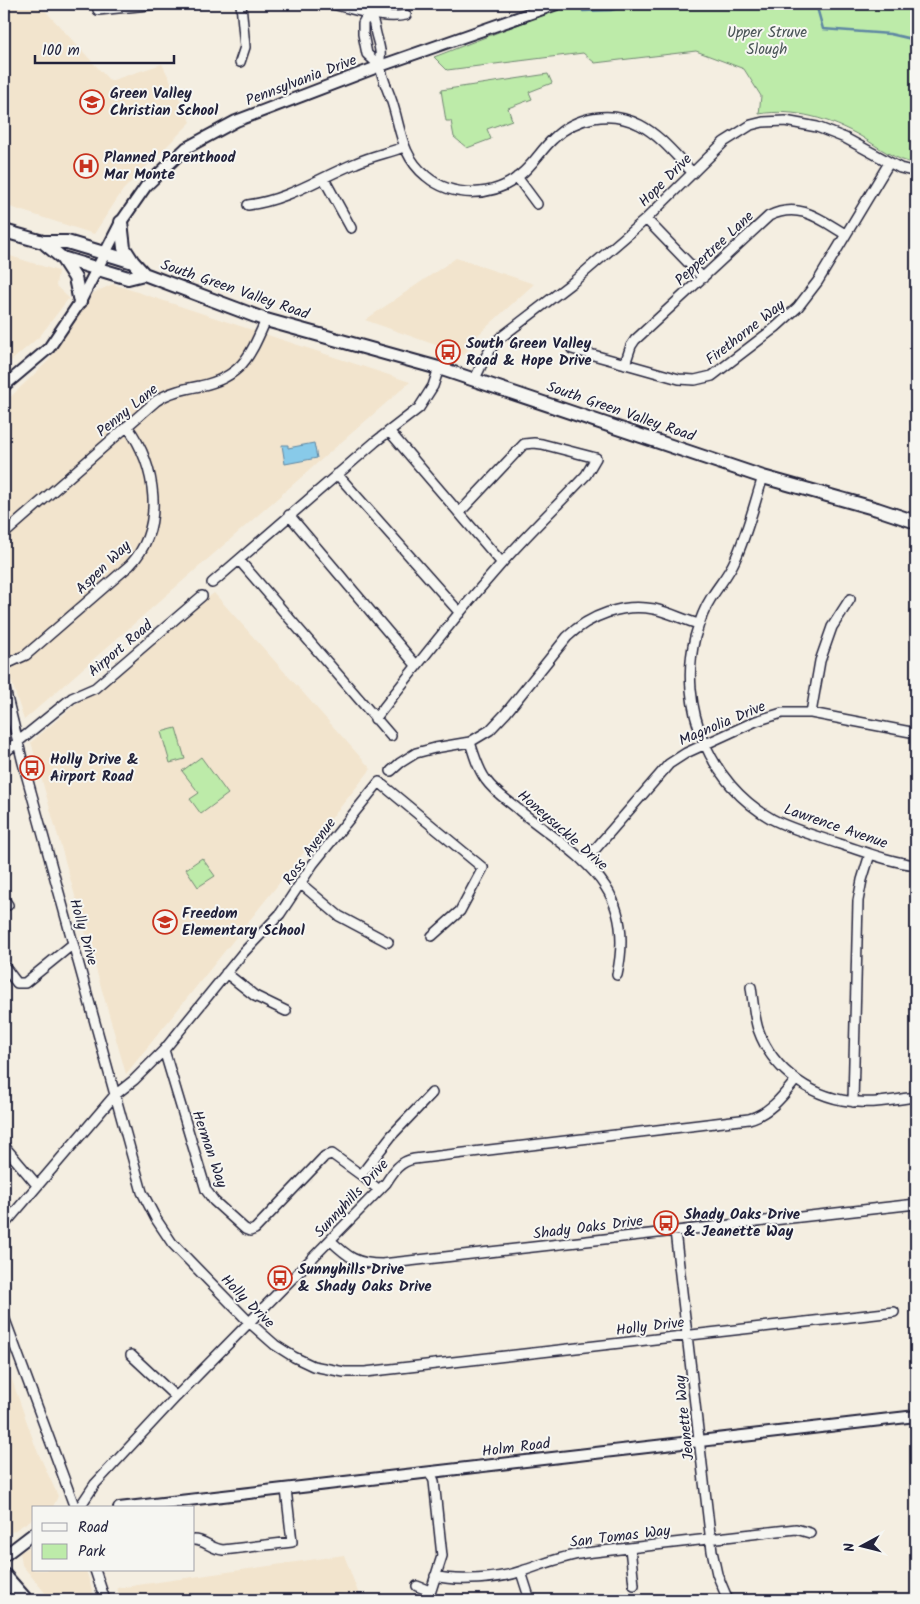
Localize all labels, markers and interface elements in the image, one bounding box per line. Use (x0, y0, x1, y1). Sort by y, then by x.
park label: Upper Struve Slough (727, 21, 807, 62)
scale bar (35, 32, 174, 64)
text: 100 m (42, 39, 80, 63)
street label: Pennsylvania Drive (242, 49, 361, 113)
place label: Green Valley Christian School (110, 82, 218, 123)
school or university icon: Green Valley Christian School (79, 89, 105, 115)
place label: Planned Parenthood Mar Monte (104, 146, 237, 187)
street label: Hope Drive (633, 148, 698, 213)
hospital icon: Planned Parenthood Mar Monte (73, 153, 99, 179)
street label: Peppertree Lane (669, 205, 760, 292)
street label: South Green Valley Road (157, 253, 313, 327)
street label: Firethorne Way (701, 293, 791, 372)
place label: South Green Valley Road & Hope Drive (466, 332, 592, 373)
bus stop icon: South Green Valley Road & Hope Drive (435, 339, 461, 365)
street label: South Green Valley Road (543, 375, 699, 449)
street label: Penny Lane (91, 378, 164, 443)
street label: Aspen Way (70, 534, 138, 600)
street label: Airport Road (83, 614, 159, 683)
street label: Magnolia Drive (675, 695, 770, 753)
place label: Holly Drive & Airport Road (50, 748, 139, 789)
bus stop icon: Holly Drive & Airport Road (19, 755, 45, 781)
street label: Honeysuckle Drive (512, 784, 613, 877)
street label: Lawrence Avenue (780, 798, 891, 856)
street label: Ross Avenue (277, 813, 343, 890)
street label: Holly Drive (62, 896, 104, 969)
place label: Freedom Elementary School (182, 902, 305, 943)
school or university icon: Freedom Elementary School (152, 909, 178, 935)
street label: Herman Way (185, 1107, 234, 1192)
street label: Sunnyhills Drive (309, 1153, 395, 1244)
place label: Shady Oaks Drive & Jeanette Way (684, 1203, 801, 1244)
street label: Shady Oaks Drive (532, 1209, 645, 1247)
bus stop icon: Shady Oaks Drive & Jeanette Way (653, 1210, 679, 1236)
place label: Sunnyhills Drive & Shady Oaks Drive (298, 1258, 432, 1299)
bus stop icon: Sunnyhills Drive & Shady Oaks Drive (267, 1265, 293, 1291)
street label: Holly Drive (215, 1269, 280, 1335)
street label: Holly Drive (615, 1311, 686, 1343)
street label: Jeanette Way (668, 1373, 701, 1462)
street label: Holm Road (481, 1432, 552, 1464)
legend (32, 1506, 195, 1572)
text: Road (78, 1516, 109, 1540)
street label: San Tomas Way (569, 1519, 673, 1555)
north arrow (838, 1522, 888, 1572)
text: Park (78, 1540, 106, 1564)
text: N (839, 1542, 862, 1553)

